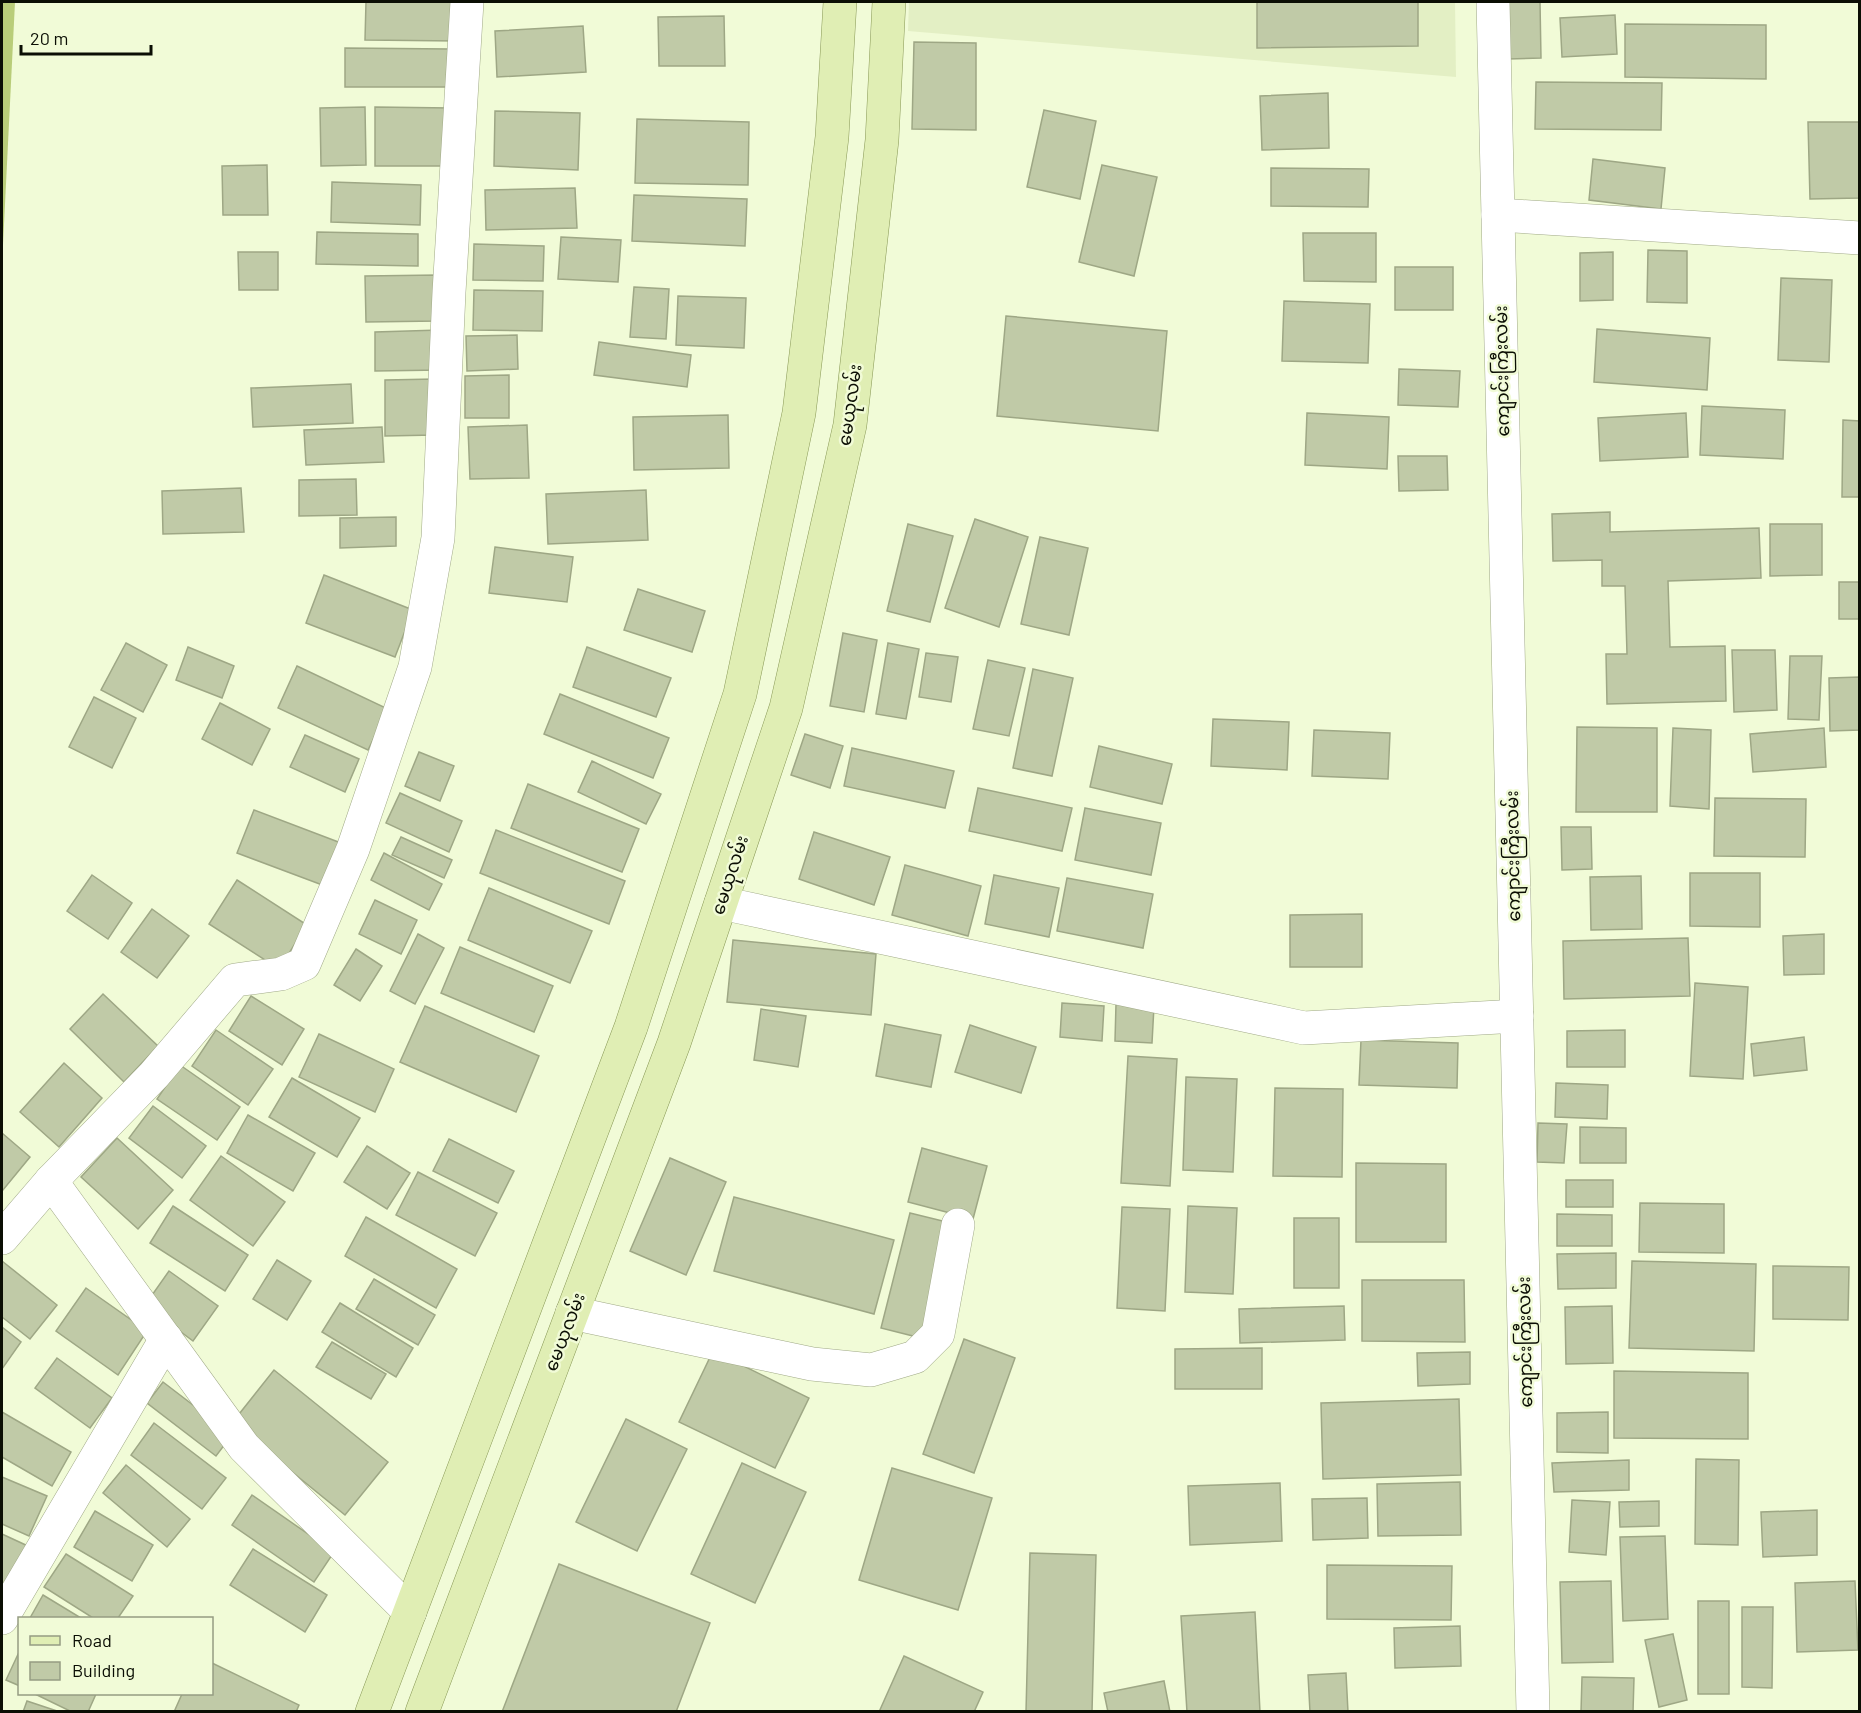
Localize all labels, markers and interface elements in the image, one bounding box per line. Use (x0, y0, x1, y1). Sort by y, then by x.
scale bar (21, 18, 152, 56)
text: 20 m (30, 27, 68, 49)
street label: ကျောင်းကြီးလမ်း (1487, 305, 1518, 437)
street label: မေယုလမ်း (831, 362, 871, 448)
street label: ကျောင်းကြီးလမ်း (1498, 790, 1529, 922)
street label: မေယုလမ်း (705, 832, 757, 919)
street label: ကျောင်းကြီးလမ်း (1510, 1276, 1541, 1408)
street label: မေယုလမ်း (538, 1289, 594, 1376)
legend (18, 1617, 213, 1695)
text: Road (72, 1629, 112, 1651)
text: Building (72, 1659, 135, 1681)

